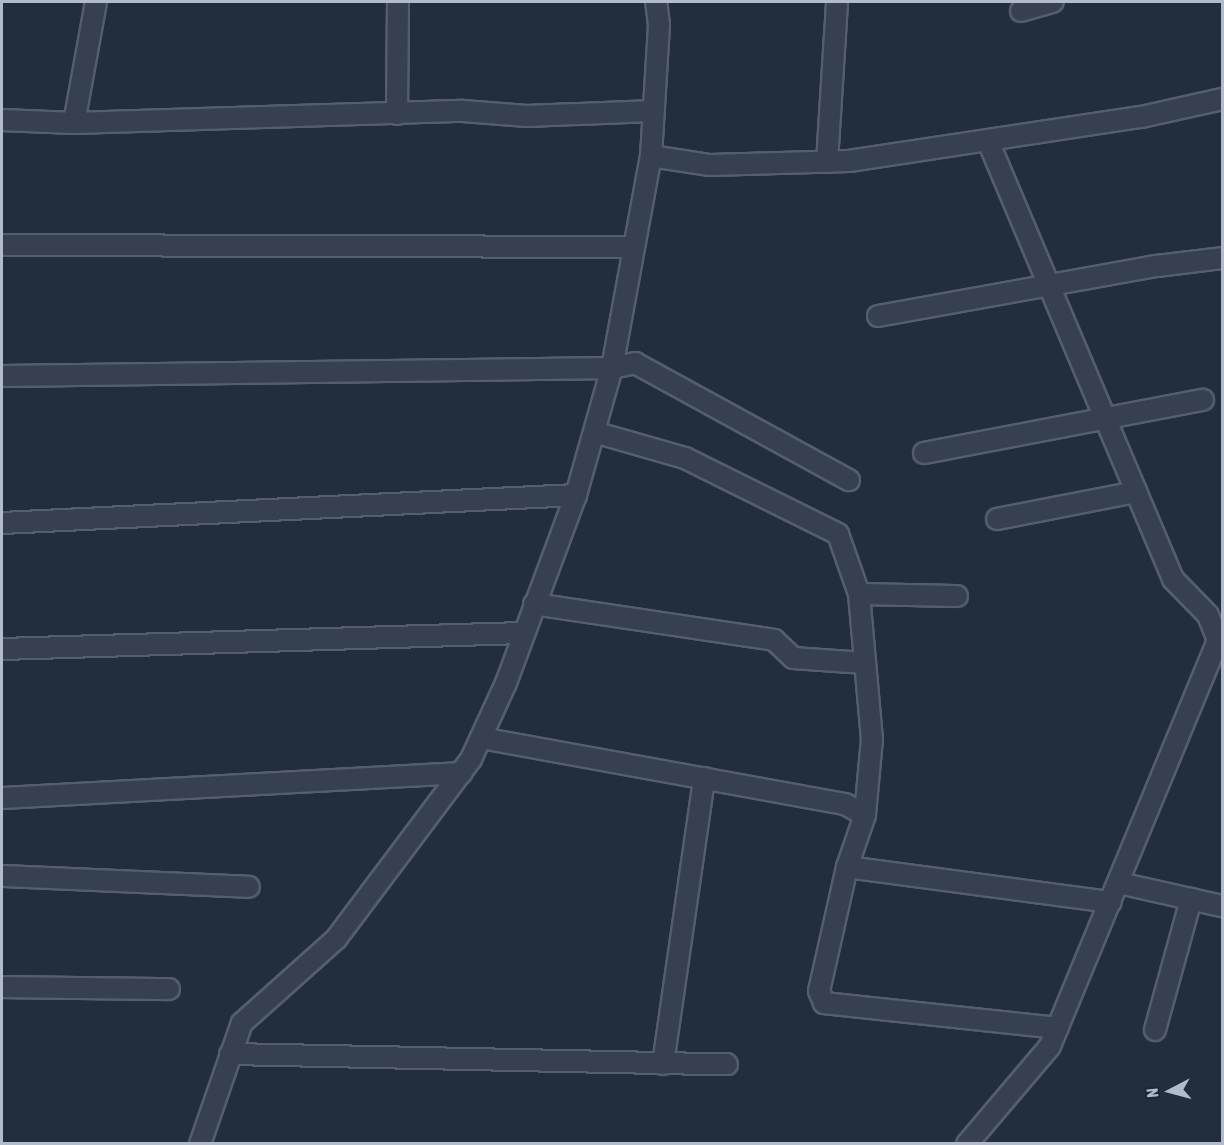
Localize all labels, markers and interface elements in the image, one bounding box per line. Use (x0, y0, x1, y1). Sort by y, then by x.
north arrow (1140, 1061, 1200, 1121)
text: N (1143, 1087, 1162, 1099)

